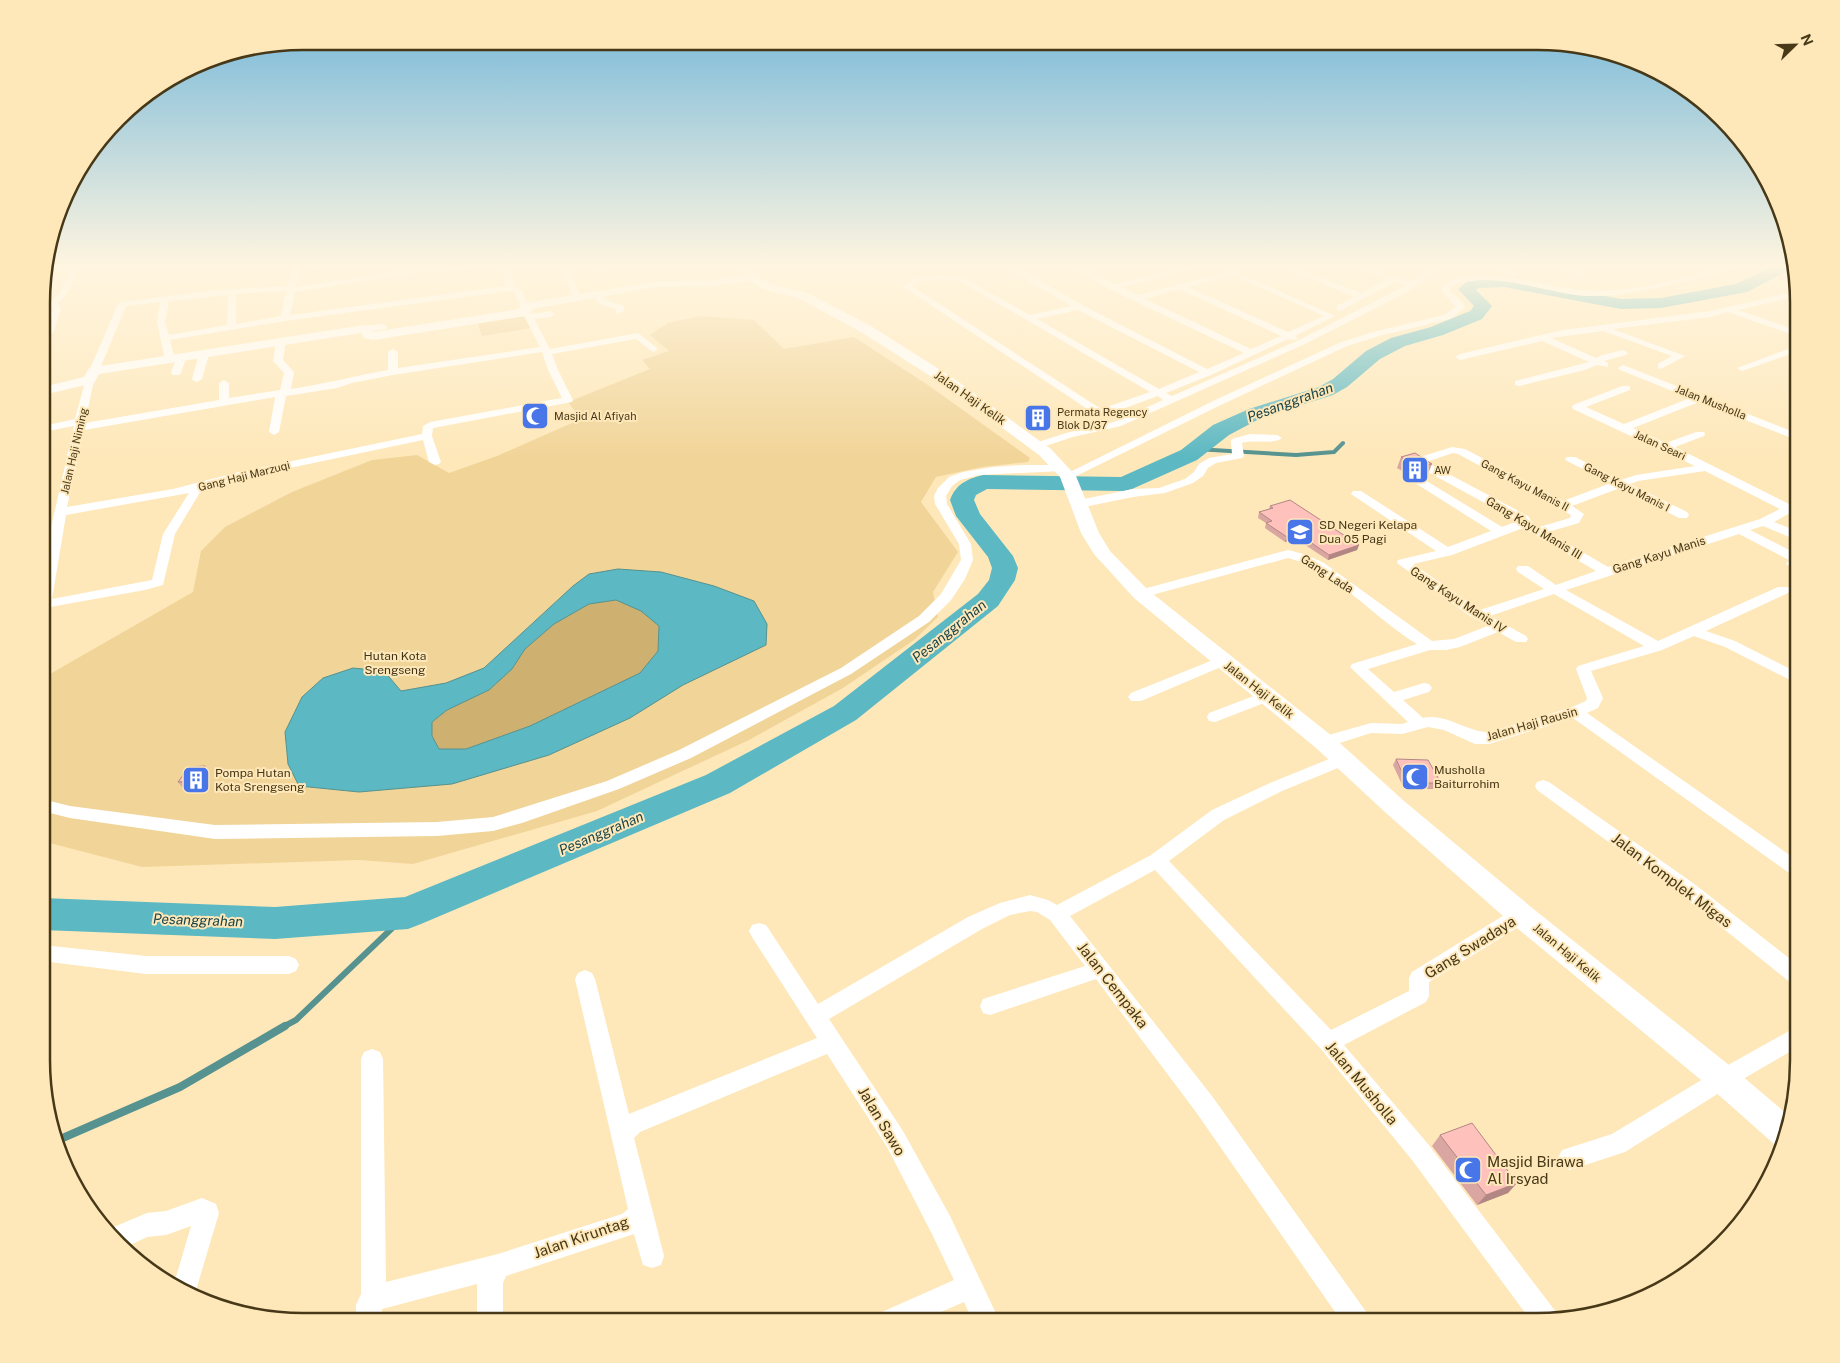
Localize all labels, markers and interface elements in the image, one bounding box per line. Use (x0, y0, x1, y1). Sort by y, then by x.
north arrow (1770, 20, 1820, 70)
text: N (1797, 32, 1816, 48)
street label: Jalan Haji Kelik (931, 368, 1009, 428)
water label: Pesanggrahan (1245, 379, 1335, 425)
street label: Jalan Musholla (1674, 382, 1748, 422)
mosque icon: Masjid Al Afiyah (520, 401, 550, 431)
building icon: Permata Regency Blok D/37 (1023, 403, 1053, 433)
place label: Permata Regency Blok D/37 (1057, 406, 1147, 431)
street label: Jalan Haji Niming (58, 407, 90, 495)
place label: Masjid Al Afiyah (554, 410, 637, 422)
street label: Jalan Seari (1632, 428, 1688, 462)
building icon: AW (1400, 455, 1430, 485)
street label: Gang Kayu Manis II (1479, 457, 1571, 513)
street label: Gang Haji Marzuqi (197, 459, 291, 493)
street label: Gang Kayu Manis I (1582, 460, 1672, 514)
place label: AW (1434, 464, 1452, 476)
street label: Gang Kayu Manis III (1483, 494, 1585, 562)
school or university icon: SD Negeri Kelapa Dua 05 Pagi (1285, 517, 1315, 547)
place label: SD Negeri Kelapa Dua 05 Pagi (1319, 518, 1417, 546)
street label: Gang Kayu Manis (1611, 533, 1707, 577)
street label: Gang Lada (1298, 552, 1356, 596)
street label: Gang Kayu Manis IV (1408, 564, 1508, 636)
water label: Pesanggrahan (909, 596, 989, 666)
park label: Hutan Kota Srengseng (364, 649, 426, 677)
street label: Jalan Haji Kelik (1221, 659, 1297, 722)
street label: Jalan Haji Rausin (1485, 704, 1579, 744)
mosque icon: Musholla Baiturrohim (1400, 762, 1430, 792)
place label: Musholla Baiturrohim (1434, 763, 1500, 791)
building icon: Pompa Hutan Kota Srengseng (181, 765, 211, 795)
place label: Pompa Hutan Kota Srengseng (215, 766, 304, 794)
water label: Pesanggrahan (556, 808, 646, 858)
street label: Jalan Komplek Migas (1609, 829, 1735, 931)
water label: Pesanggrahan (153, 910, 244, 930)
street label: Gang Swadaya (1421, 912, 1519, 982)
street label: Jalan Haji Kelik (1530, 921, 1604, 986)
street label: Jalan Cempaka (1074, 939, 1152, 1031)
street label: Jalan Musholla (1322, 1038, 1402, 1128)
street label: Jalan Sawo (855, 1084, 909, 1158)
place label: Masjid Birawa Al Irsyad (1487, 1153, 1584, 1187)
mosque icon: Masjid Birawa Al Irsyad (1453, 1155, 1483, 1185)
street label: Jalan Kiruntag (531, 1213, 631, 1261)

